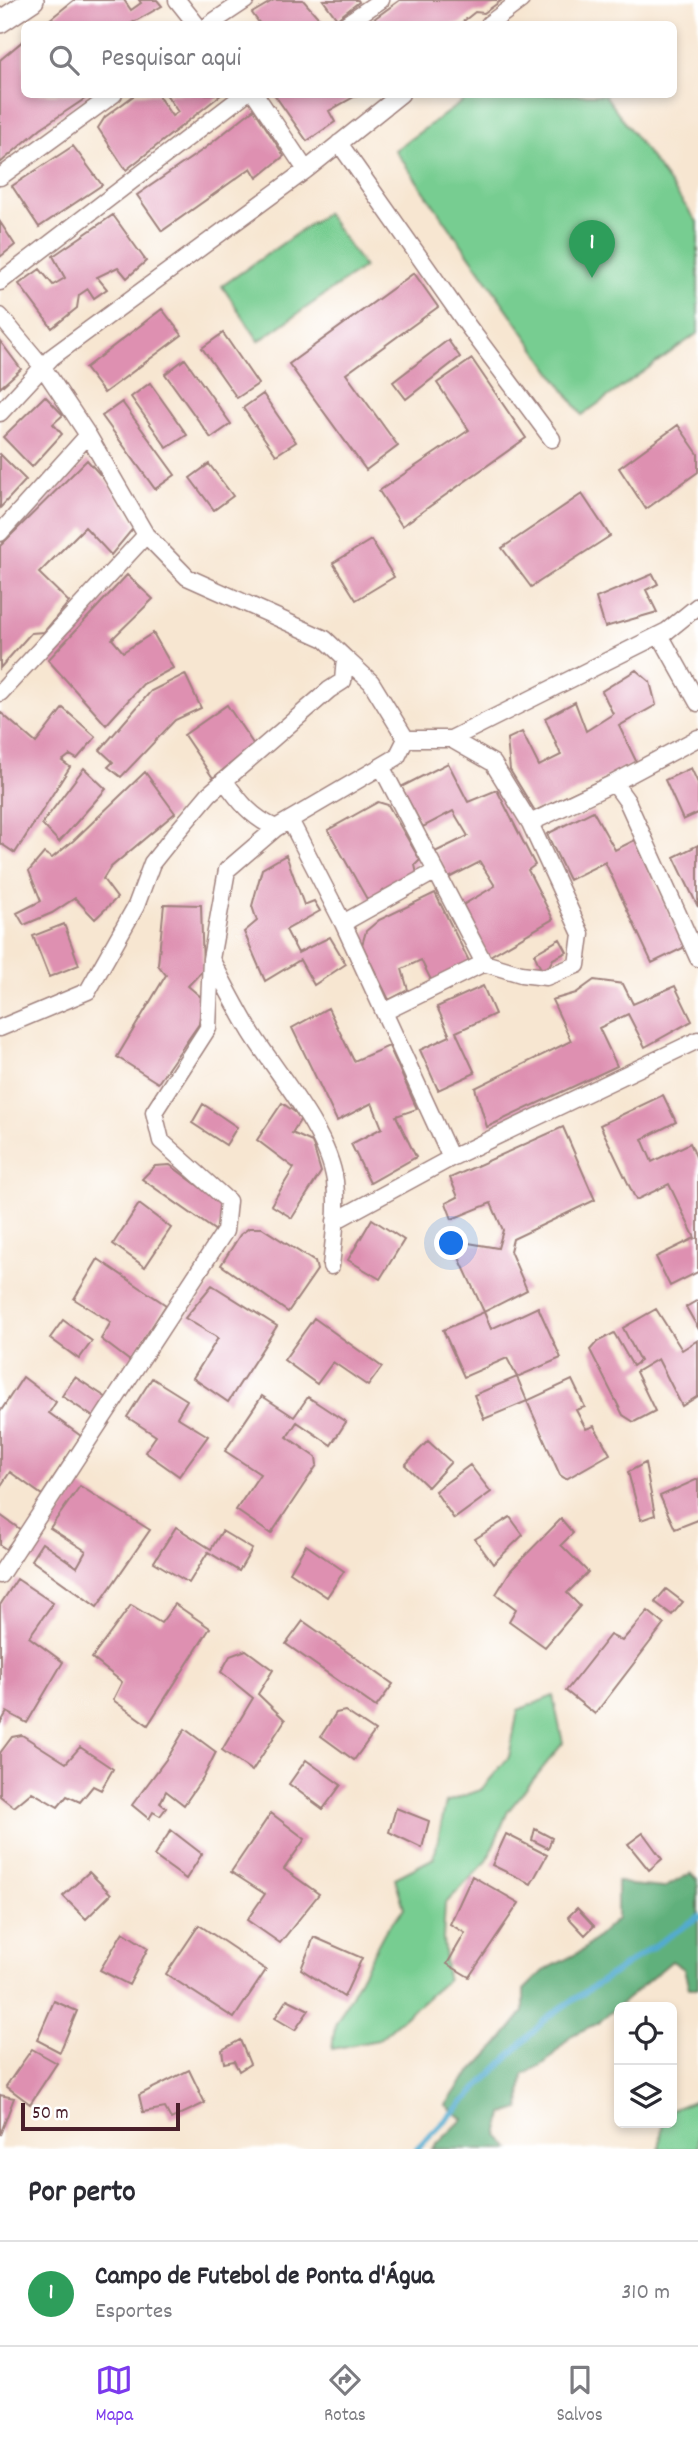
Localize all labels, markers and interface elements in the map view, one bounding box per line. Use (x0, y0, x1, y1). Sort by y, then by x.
search box (21, 21, 677, 98)
icon: search (45, 41, 83, 79)
text: Pesquisar aqui (101, 41, 241, 78)
pin: 1 (569, 220, 615, 278)
your location (434, 1226, 468, 1260)
map controls (614, 2002, 677, 2128)
button: locate (614, 2002, 677, 2065)
button: layers (614, 2065, 677, 2128)
scale bar (21, 2100, 180, 2132)
text: 50 m (32, 2101, 69, 2128)
text: Por perto (28, 2173, 136, 2216)
text: Campo de Futebol de Ponta d'Água (95, 2259, 434, 2296)
text: 1 (48, 2277, 54, 2310)
text: 310 m (621, 2277, 670, 2310)
text: Esportes (95, 2296, 173, 2329)
tab: Mapa (95, 2361, 133, 2430)
tab: Rotas (324, 2361, 366, 2430)
tab: Salvos (556, 2361, 603, 2430)

